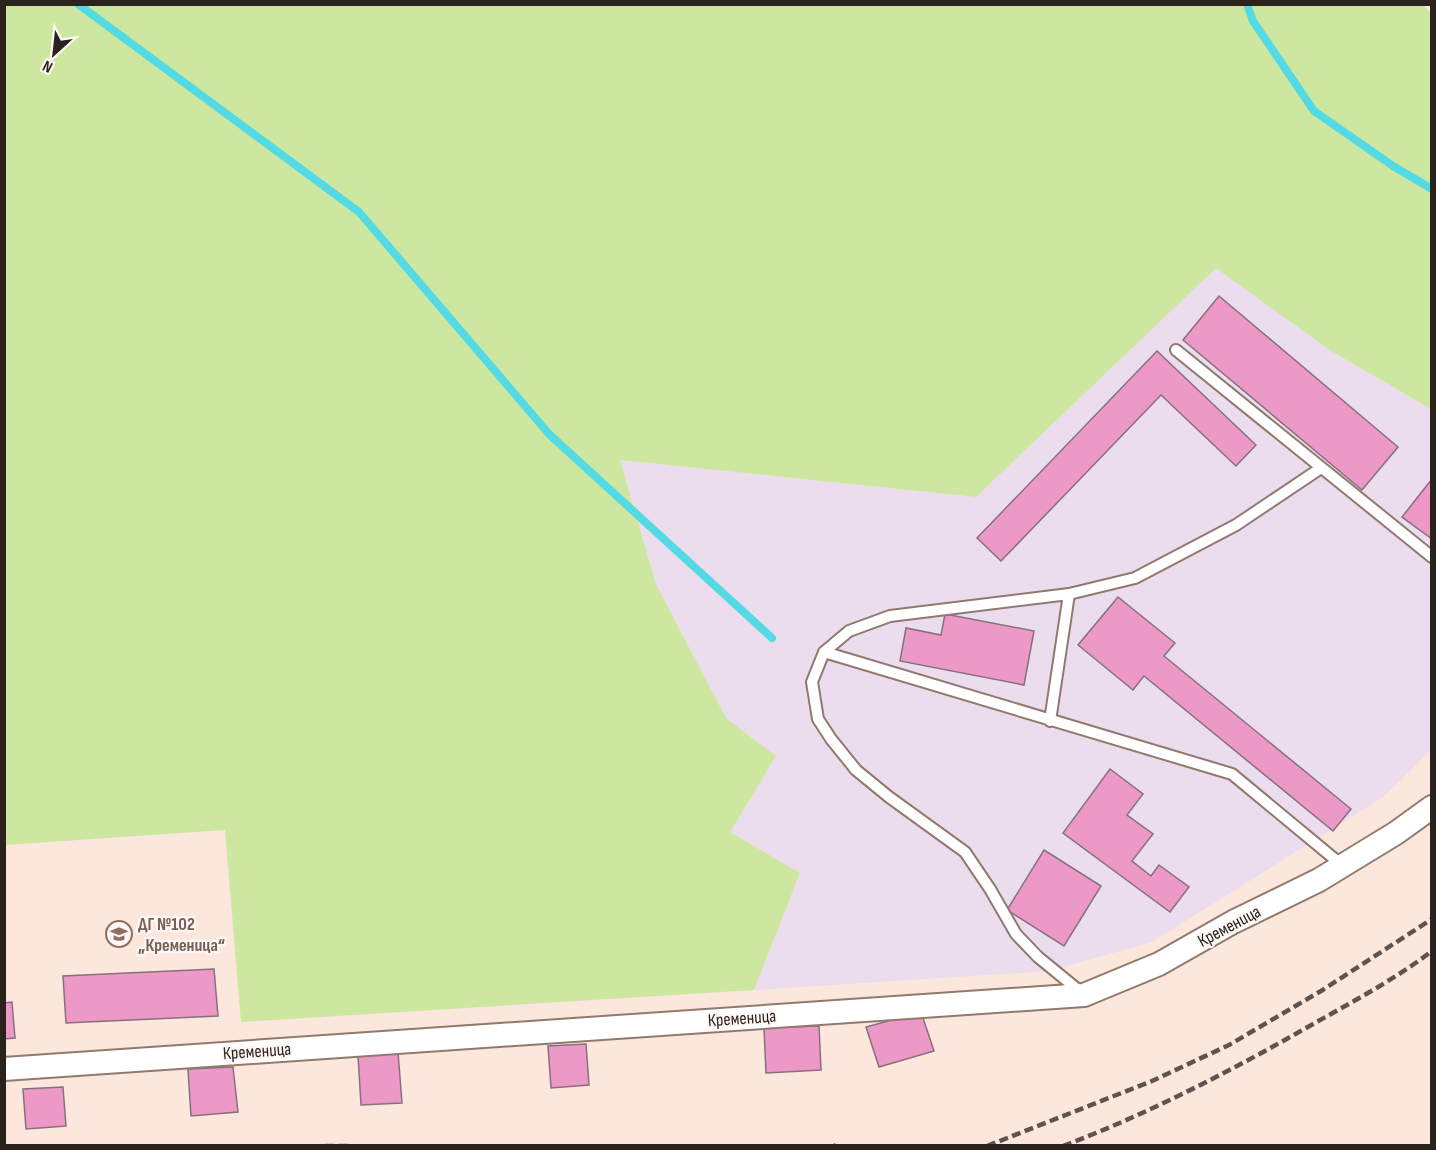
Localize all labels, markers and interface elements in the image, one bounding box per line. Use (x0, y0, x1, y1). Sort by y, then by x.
north arrow (24, 24, 84, 84)
text: N (40, 56, 56, 76)
street label: Кременица (1194, 901, 1264, 952)
place label: ДГ №102 „Кременица“ (138, 914, 225, 956)
school or university icon: ДГ №102 „Кременица“ (104, 919, 134, 949)
street label: Кременица (707, 1006, 777, 1031)
street label: Кременица (222, 1039, 292, 1064)

